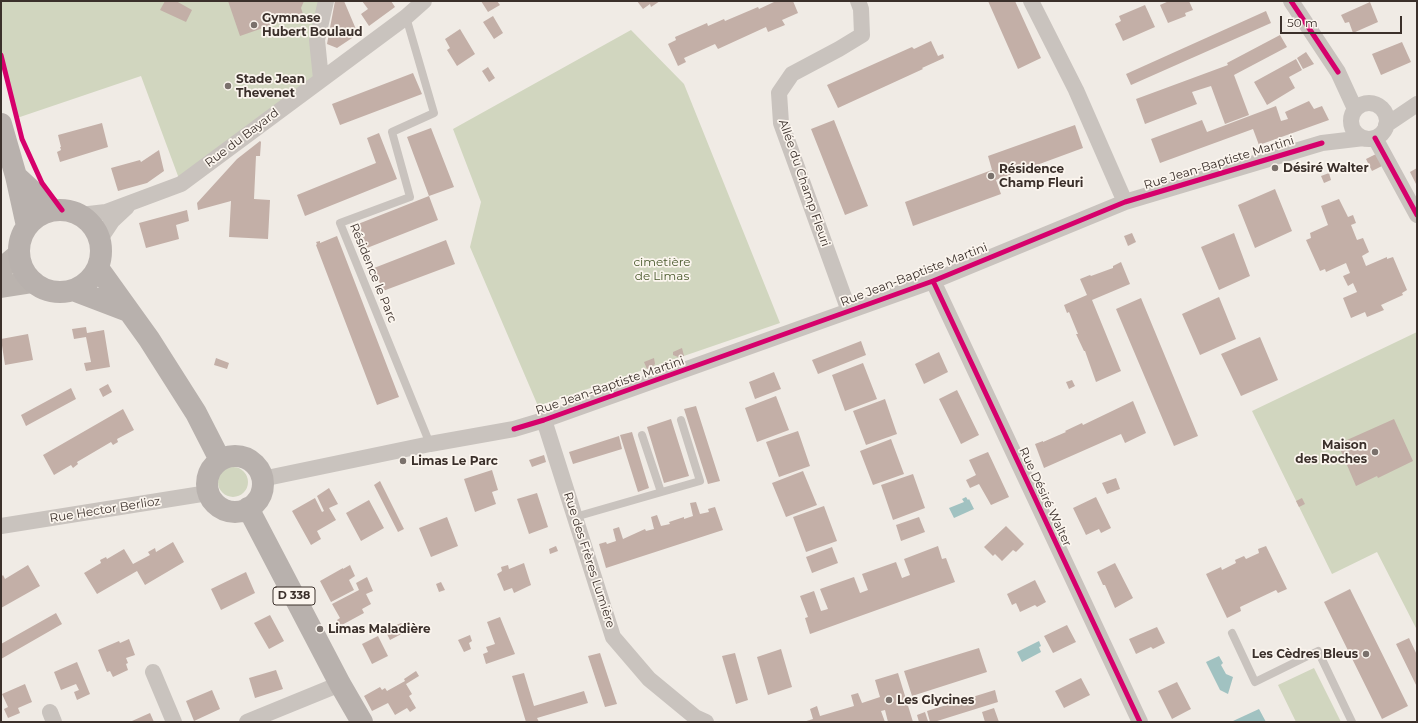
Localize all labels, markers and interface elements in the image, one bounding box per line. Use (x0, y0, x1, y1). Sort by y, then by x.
scale bar (1282, 8, 1404, 34)
place label: Gymnase Hubert Boulaud (262, 11, 363, 39)
text: 50 m (1287, 15, 1318, 30)
marker: Gymnase Hubert Boulaud (249, 20, 259, 30)
place label: Stade Jean Thevenet (236, 72, 305, 100)
marker: Stade Jean Thevenet (223, 81, 233, 91)
street label: Rue du Bayard (202, 106, 282, 170)
street label: Allée du Champ Fleuri (775, 117, 833, 249)
street label: Rue Jean-Baptiste Martini (1142, 133, 1296, 193)
place label: Désiré Walter (1283, 161, 1369, 175)
place label: Résidence Champ Fleuri (999, 162, 1083, 190)
marker: Désiré Walter (1270, 163, 1280, 173)
marker: Résidence Champ Fleuri (986, 171, 996, 181)
street label: Résidence le Parc (346, 221, 400, 325)
street label: Rue Jean-Baptiste Martini (838, 240, 990, 310)
park label: cimetière de Limas (633, 255, 691, 283)
street label: Rue Jean-Baptiste Martini (534, 354, 686, 418)
place label: Maison des Roches (1295, 438, 1367, 466)
street label: Rue Désiré Walter (1016, 445, 1074, 549)
marker: Maison des Roches (1370, 447, 1380, 457)
place label: Limas Le Parc (411, 454, 498, 468)
marker: Limas Le Parc (398, 456, 408, 466)
street label: Rue des Frères Lumière (560, 490, 618, 630)
street label: Rue Hector Berlioz (49, 494, 161, 526)
road number: D 338 (273, 587, 315, 605)
place label: Limas Maladière (328, 622, 431, 636)
marker: Limas Maladière (315, 624, 325, 634)
place label: Les Cèdres Bleus (1252, 647, 1358, 661)
marker: Les Cèdres Bleus (1361, 649, 1371, 659)
place label: Les Glycines (897, 693, 974, 707)
marker: Les Glycines (884, 695, 894, 705)

